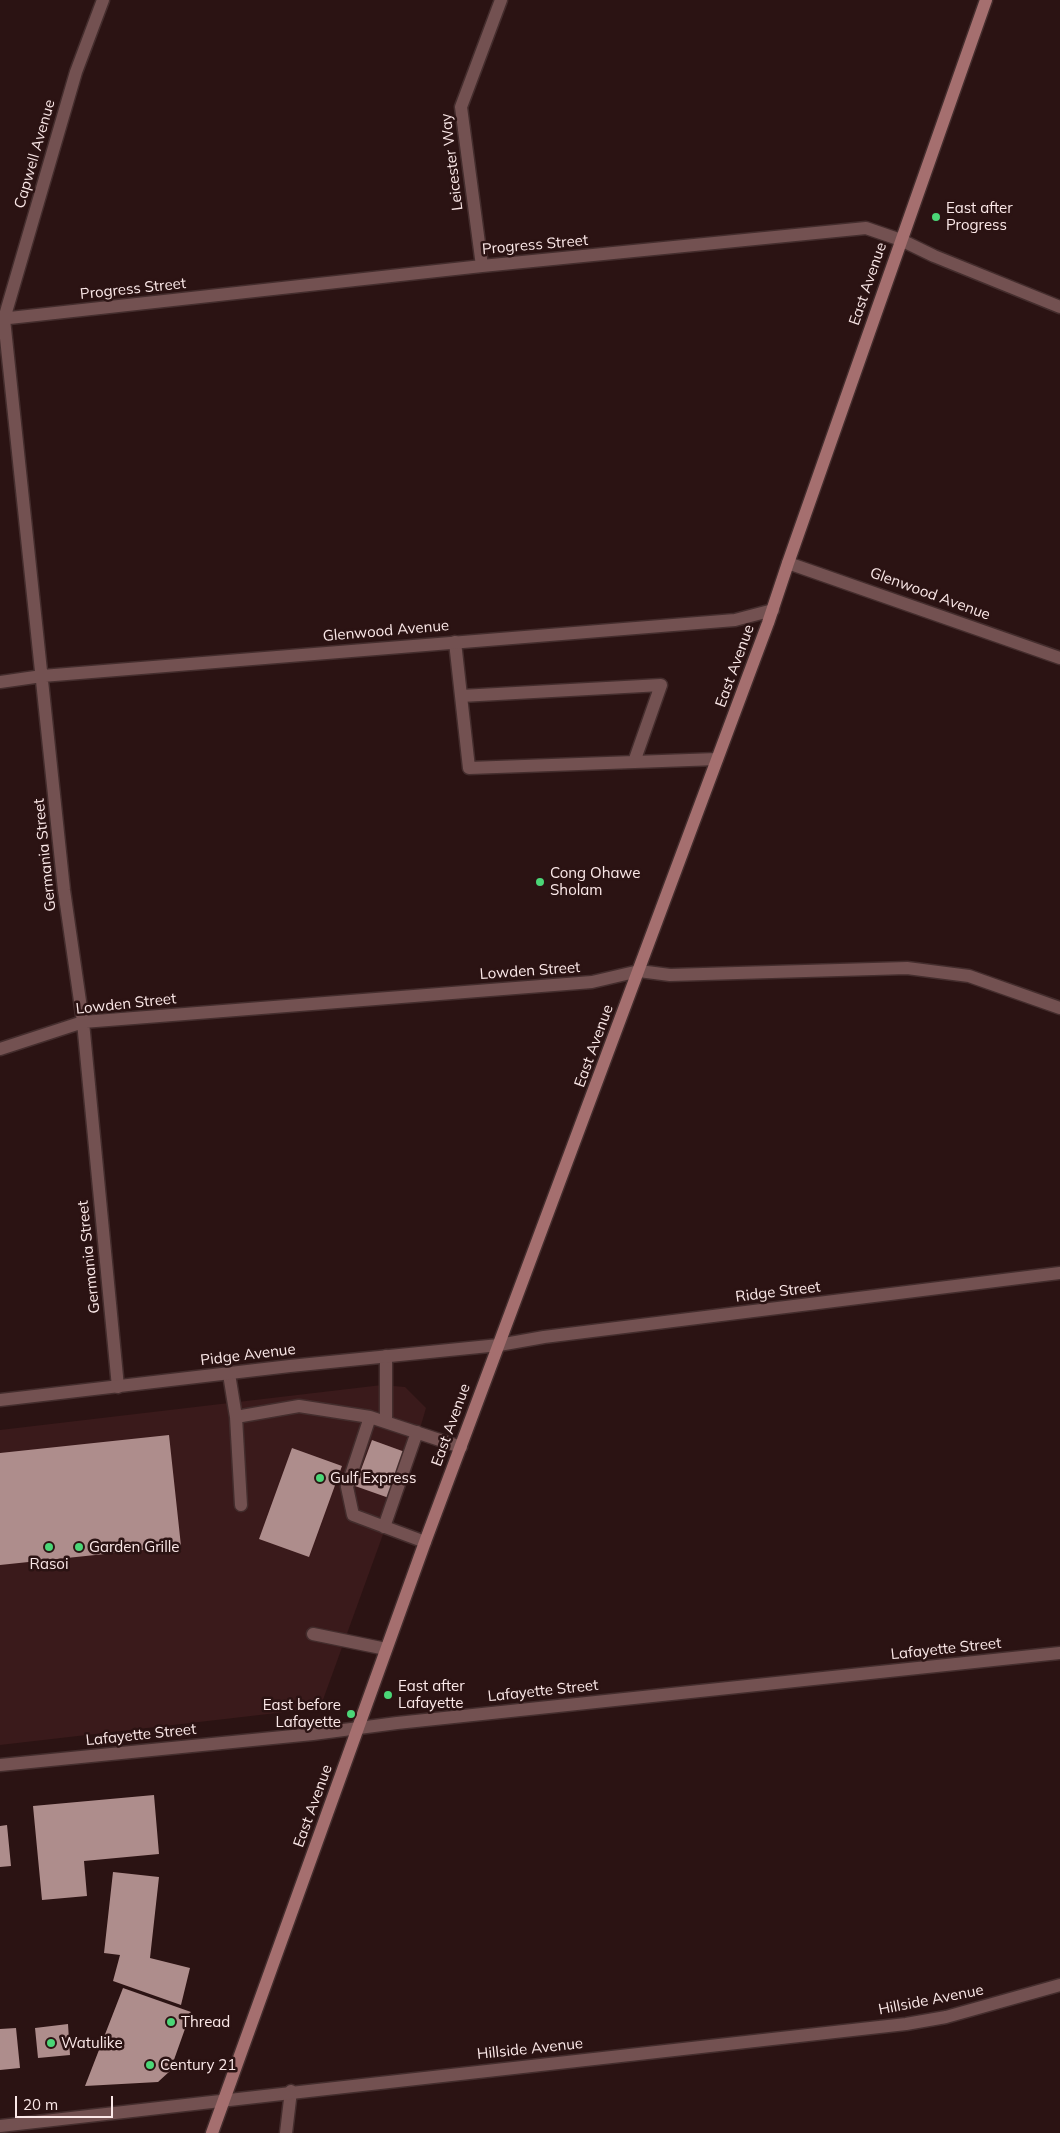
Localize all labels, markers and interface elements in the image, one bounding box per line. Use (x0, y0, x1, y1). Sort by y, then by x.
street label: Capwell Avenue (11, 98, 59, 210)
street label: Leicester Way (437, 112, 467, 212)
place label: East after Progress (946, 199, 1013, 234)
marker: East after Progress (930, 211, 942, 223)
street label: Progress Street (481, 231, 589, 259)
street label: East Avenue (845, 240, 891, 328)
street label: Progress Street (79, 274, 187, 304)
street label: Glenwood Avenue (867, 564, 993, 624)
street label: Glenwood Avenue (322, 617, 450, 645)
street label: East Avenue (712, 622, 758, 710)
street label: Germania Street (30, 798, 60, 912)
place label: Cong Ohawe Sholam (550, 864, 640, 899)
marker: Cong Ohawe Sholam (534, 876, 546, 888)
street label: Lowden Street (479, 959, 581, 983)
street label: Lowden Street (75, 990, 177, 1018)
street label: East Avenue (571, 1002, 617, 1090)
street label: Germania Street (74, 1200, 104, 1314)
street label: Ridge Street (734, 1278, 822, 1306)
street label: Pidge Avenue (199, 1340, 297, 1370)
street label: East Avenue (428, 1381, 474, 1469)
place label: Gulf Express (330, 1469, 416, 1487)
marker: Gulf Express (314, 1472, 326, 1484)
place label: Garden Grille (89, 1538, 179, 1556)
marker: Rasoi (43, 1541, 55, 1553)
marker: Garden Grille (73, 1541, 85, 1553)
place label: Rasoi (30, 1555, 68, 1573)
street label: Lafayette Street (890, 1634, 1002, 1664)
street label: Lafayette Street (487, 1676, 599, 1706)
place label: East after Lafayette (398, 1677, 465, 1712)
marker: East after Lafayette (382, 1689, 394, 1701)
place label: East before Lafayette (263, 1696, 341, 1731)
marker: East before Lafayette (345, 1708, 357, 1720)
street label: Lafayette Street (85, 1720, 197, 1750)
street label: East Avenue (290, 1762, 336, 1850)
street label: Hillside Avenue (877, 1981, 985, 2019)
place label: Thread (181, 2013, 230, 2031)
marker: Thread (165, 2016, 177, 2028)
place label: Watulike (61, 2034, 123, 2052)
street label: Hillside Avenue (476, 2034, 584, 2064)
marker: Watulike (45, 2037, 57, 2049)
place label: Century 21 (160, 2056, 236, 2074)
marker: Century 21 (144, 2059, 156, 2071)
scale bar (18, 2086, 115, 2118)
text: 20 m (23, 2095, 58, 2114)

